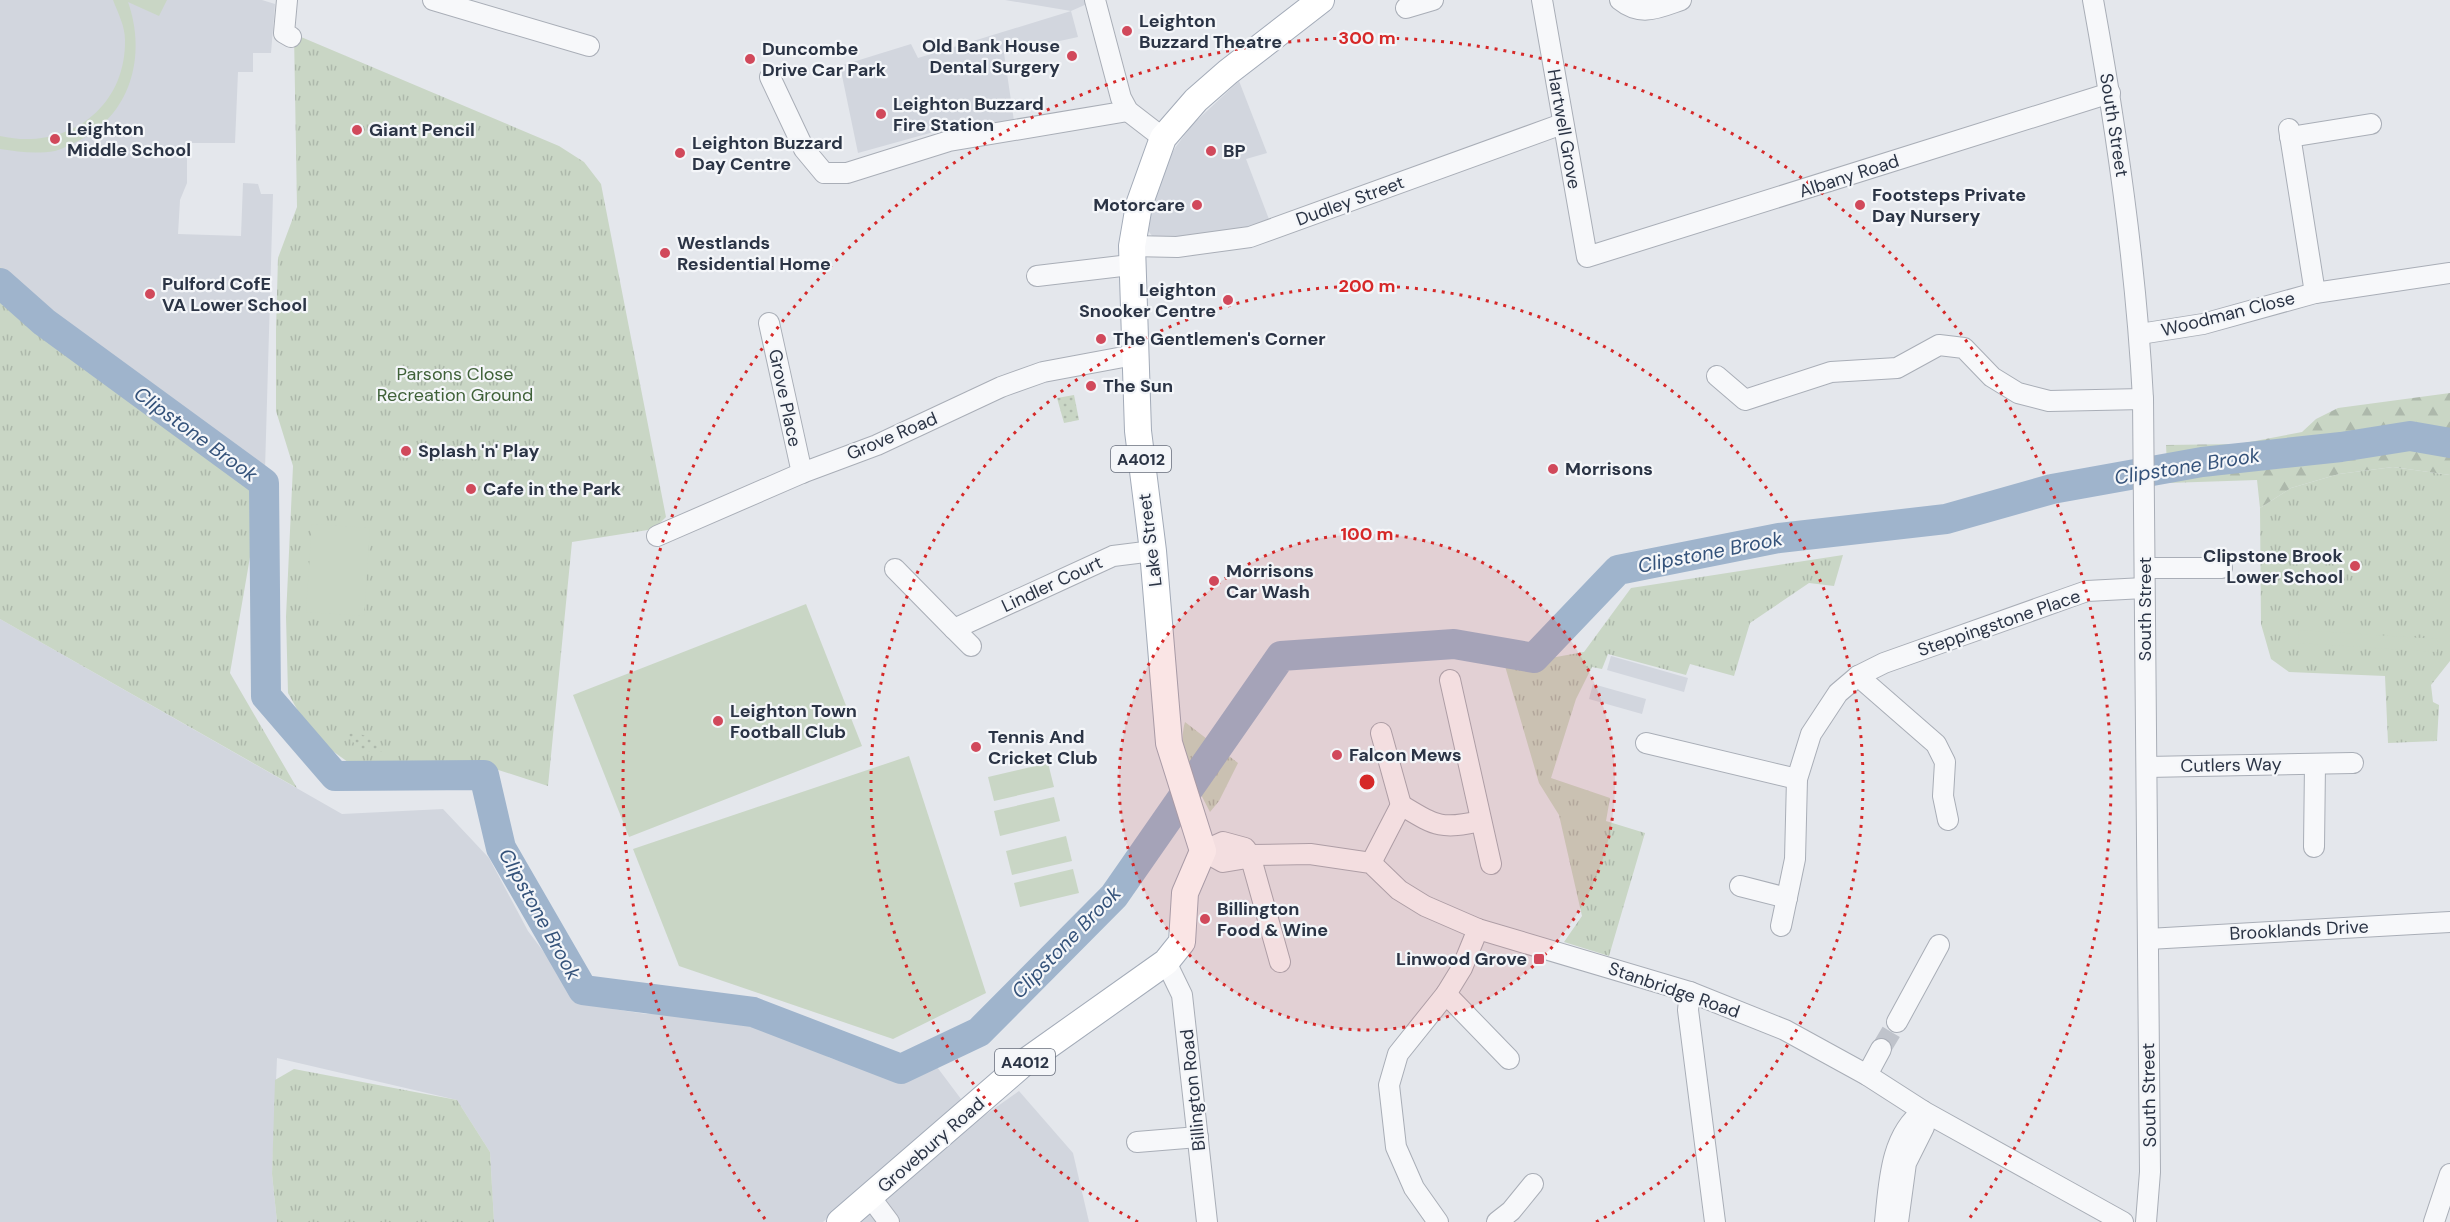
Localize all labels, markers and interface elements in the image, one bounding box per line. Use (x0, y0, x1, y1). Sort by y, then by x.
place label: Leighton Buzzard Theatre (1139, 9, 1282, 54)
marker: Leighton Buzzard Theatre (1120, 24, 1134, 38)
text: 300 m (1338, 26, 1396, 50)
place label: Old Bank House Dental Surgery (922, 34, 1060, 79)
place label: Duncombe Drive Car Park (762, 37, 887, 82)
marker: Old Bank House Dental Surgery (1065, 49, 1079, 63)
marker: Duncombe Drive Car Park (743, 52, 757, 66)
street label: Hartwell Grove (1542, 67, 1586, 191)
street label: South Street (2094, 71, 2134, 179)
place label: Leighton Buzzard Fire Station (893, 92, 1044, 137)
marker: Leighton Buzzard Fire Station (874, 107, 888, 121)
place label: Leighton Middle School (67, 117, 191, 162)
place label: Giant Pencil (369, 118, 475, 142)
marker: Giant Pencil (350, 123, 364, 137)
place label: Leighton Buzzard Day Centre (692, 131, 843, 176)
marker: Leighton Middle School (48, 132, 62, 146)
place label: BP (1223, 139, 1246, 163)
marker: BP (1204, 144, 1218, 158)
marker: Leighton Buzzard Day Centre (673, 146, 687, 160)
street label: Albany Road (1796, 149, 1902, 203)
street label: Dudley Street (1292, 170, 1408, 232)
place label: Footsteps Private Day Nursery (1872, 183, 2026, 228)
place label: Motorcare (1093, 193, 1185, 217)
marker: Motorcare (1190, 198, 1204, 212)
marker: Footsteps Private Day Nursery (1853, 198, 1867, 212)
place label: Westlands Residential Home (677, 231, 831, 276)
marker: Westlands Residential Home (658, 246, 672, 260)
place label: Pulford CofE VA Lower School (162, 272, 307, 317)
text: 200 m (1339, 274, 1395, 298)
place label: Leighton Snooker Centre (1079, 278, 1216, 323)
street label: Woodman Close (2159, 286, 2297, 342)
marker: Pulford CofE VA Lower School (143, 287, 157, 301)
marker: Leighton Snooker Centre (1221, 293, 1235, 307)
place label: The Gentlemen's Corner (1113, 327, 1326, 351)
marker: The Gentlemen's Corner (1094, 332, 1108, 346)
street label: Grove Place (763, 347, 807, 449)
park label: Parsons Close Recreation Ground (377, 362, 533, 407)
place label: The Sun (1103, 374, 1173, 398)
marker: The Sun (1084, 379, 1098, 393)
water label: Clipstone Brook (129, 380, 264, 488)
street label: Grove Road (843, 406, 941, 466)
place label: Splash 'n' Play (418, 439, 540, 463)
water label: Clipstone Brook (2112, 442, 2262, 490)
marker: Splash 'n' Play (399, 444, 413, 458)
road number: A4012 (1111, 446, 1171, 472)
place label: Morrisons (1565, 457, 1653, 481)
marker: Morrisons (1546, 462, 1560, 476)
place label: Cafe in the Park (483, 477, 622, 501)
marker: Cafe in the Park (464, 482, 478, 496)
street label: Lake Street (1132, 492, 1168, 588)
text: 100 m (1340, 522, 1394, 546)
water label: Clipstone Brook (1635, 525, 1785, 579)
place label: Clipstone Brook Lower School (2203, 544, 2344, 589)
street label: Lindler Court (998, 550, 1106, 618)
street label: South Street (2133, 557, 2157, 661)
place label: Morrisons Car Wash (1226, 559, 1314, 604)
marker: Clipstone Brook Lower School (2348, 559, 2362, 573)
marker: Morrisons Car Wash (1207, 574, 1221, 588)
street label: Steppingstone Place (1914, 584, 2084, 662)
place label: Leighton Town Football Club (730, 699, 857, 744)
marker: Leighton Town Football Club (711, 714, 725, 728)
place label: Tennis And Cricket Club (988, 725, 1098, 770)
marker: Tennis And Cricket Club (969, 740, 983, 754)
place label: Falcon Mews (1349, 743, 1462, 767)
marker: Falcon Mews (1330, 748, 1344, 762)
street label: Cutlers Way (2180, 752, 2282, 778)
centre of rings (1357, 772, 1377, 792)
water label: Clipstone Brook (493, 843, 587, 985)
water label: Clipstone Brook (1006, 880, 1127, 1004)
place label: Billington Food & Wine (1217, 897, 1328, 942)
marker: Billington Food & Wine (1198, 912, 1212, 926)
street label: Brooklands Drive (2229, 914, 2369, 946)
place label: Linwood Grove (1396, 947, 1527, 971)
marker: Linwood Grove (1532, 952, 1546, 966)
street label: Stanbridge Road (1605, 956, 1743, 1024)
street label: Billington Road (1175, 1028, 1211, 1152)
street label: South Street (2136, 1042, 2162, 1148)
road number: A4012 (995, 1049, 1055, 1075)
street label: Grovebury Road (872, 1092, 990, 1198)

